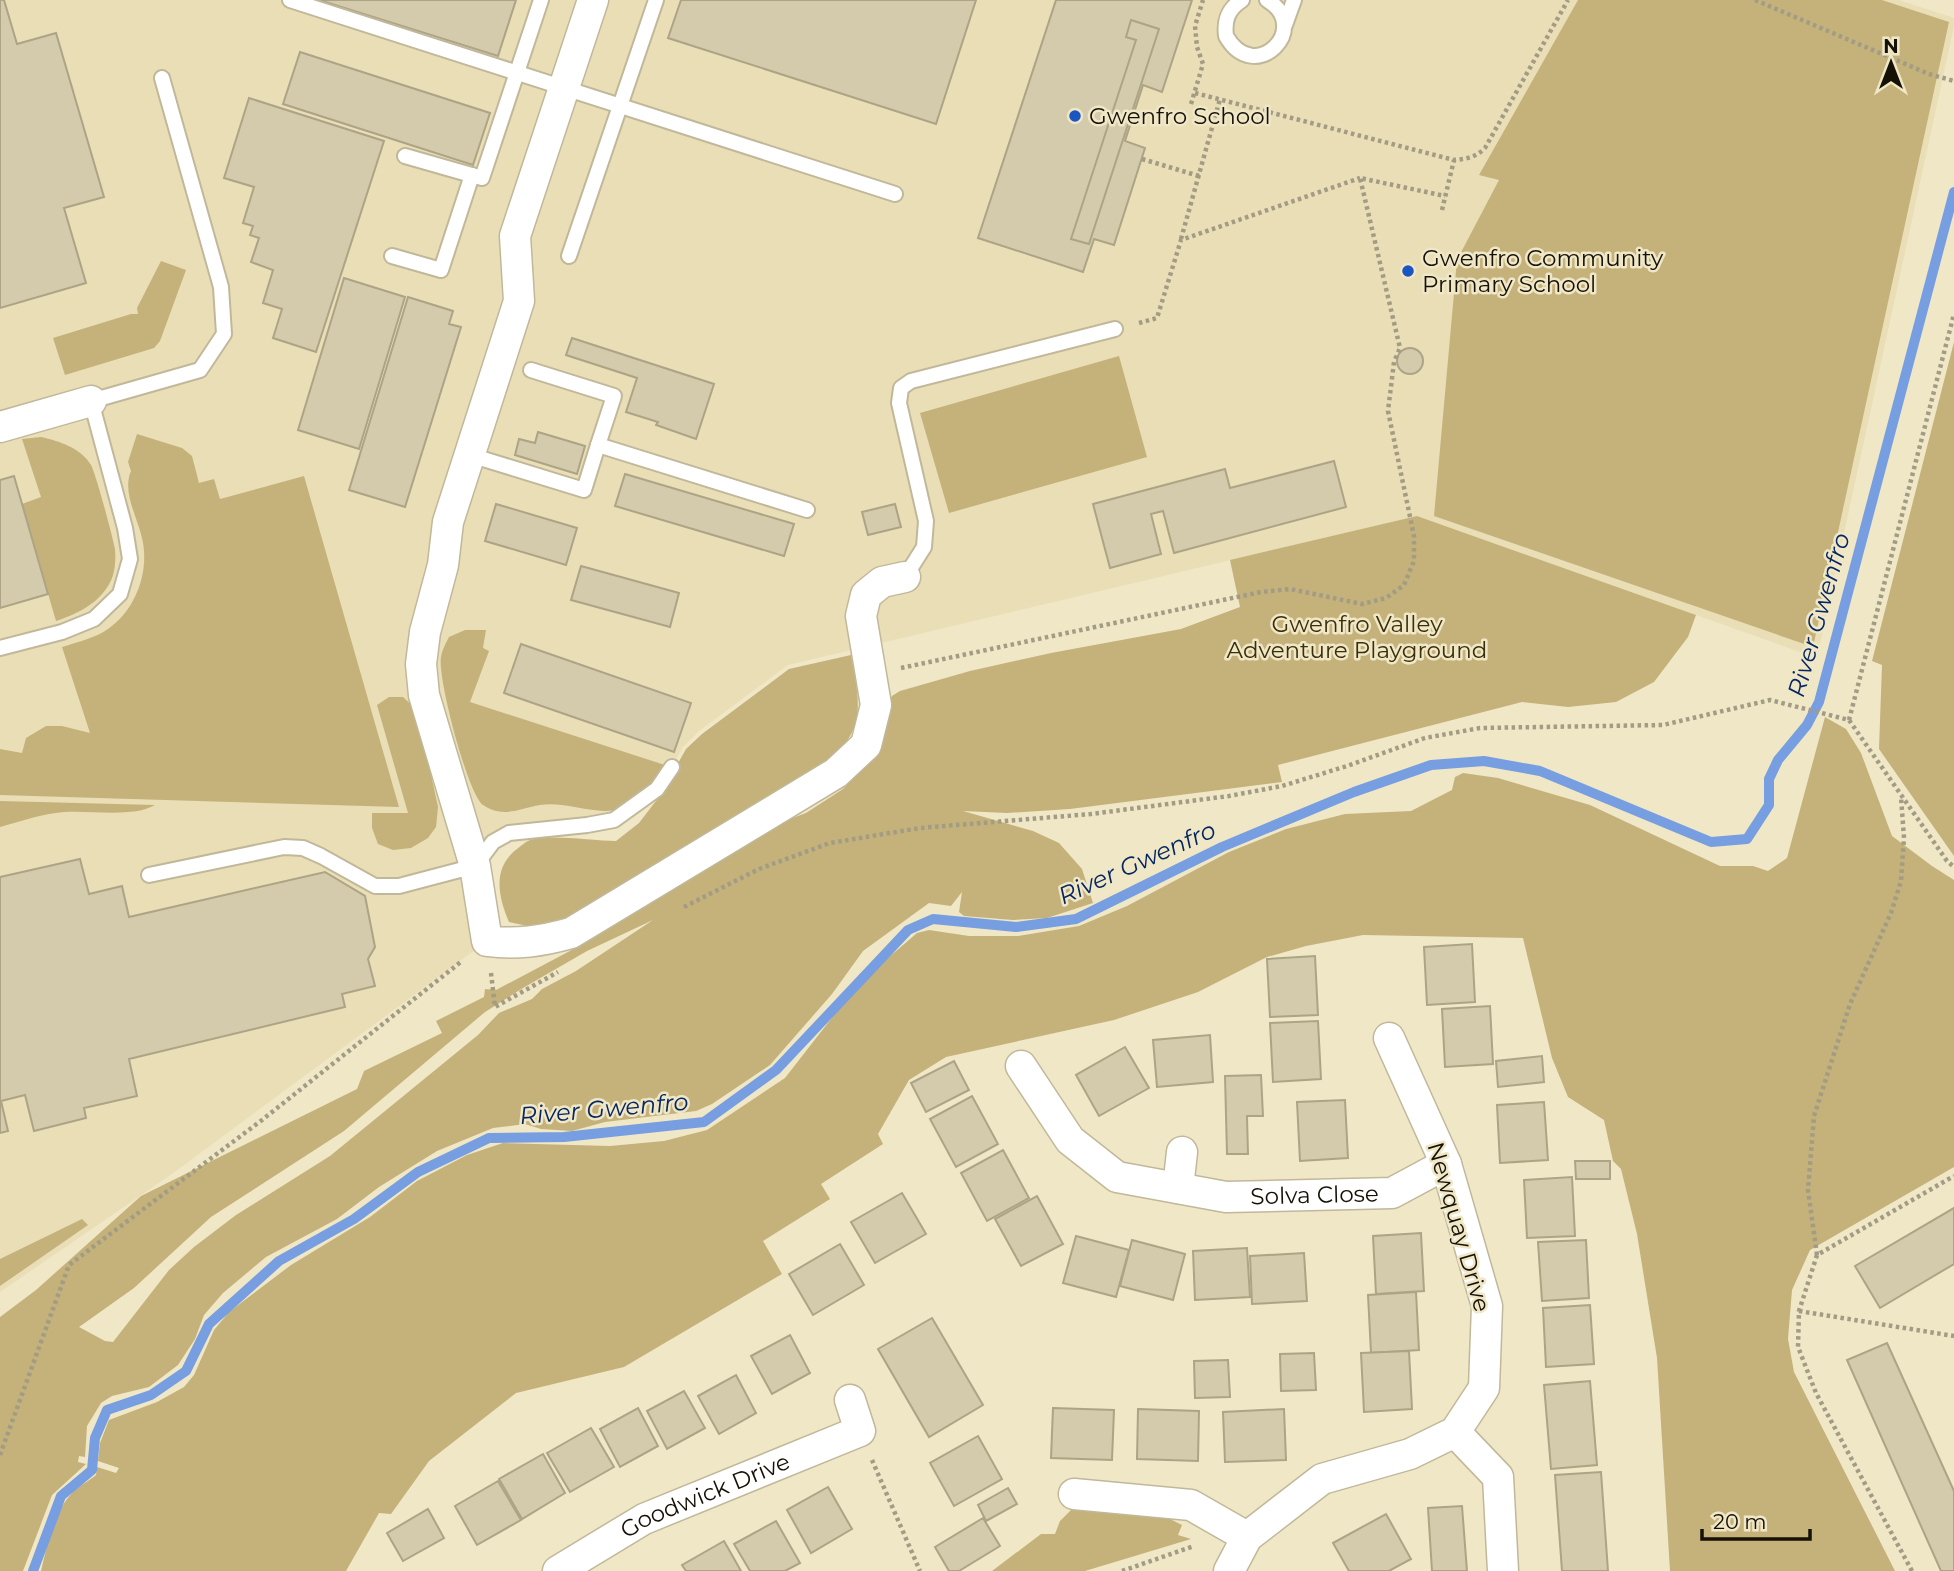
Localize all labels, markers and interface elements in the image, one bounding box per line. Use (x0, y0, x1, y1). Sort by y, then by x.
north arrow (1856, 28, 1926, 98)
text: N (1883, 35, 1899, 58)
place label: Gwenfro School (1089, 102, 1271, 130)
marker: Gwenfro School (1067, 108, 1083, 124)
place label: Gwenfro Community Primary School (1422, 244, 1664, 298)
marker: Gwenfro Community Primary School (1400, 263, 1416, 279)
water label: River Gwenfro (1781, 529, 1856, 700)
park label: Gwenfro Valley Adventure Playground (1227, 610, 1487, 664)
water label: River Gwenfro (1054, 815, 1220, 910)
water label: River Gwenfro (518, 1087, 690, 1130)
street label: Newquay Drive (1421, 1139, 1497, 1315)
street label: Solva Close (1250, 1179, 1379, 1210)
street label: Goodwick Drive (615, 1447, 794, 1544)
scale bar (1702, 1498, 1811, 1542)
text: 20 m (1713, 1509, 1767, 1534)

